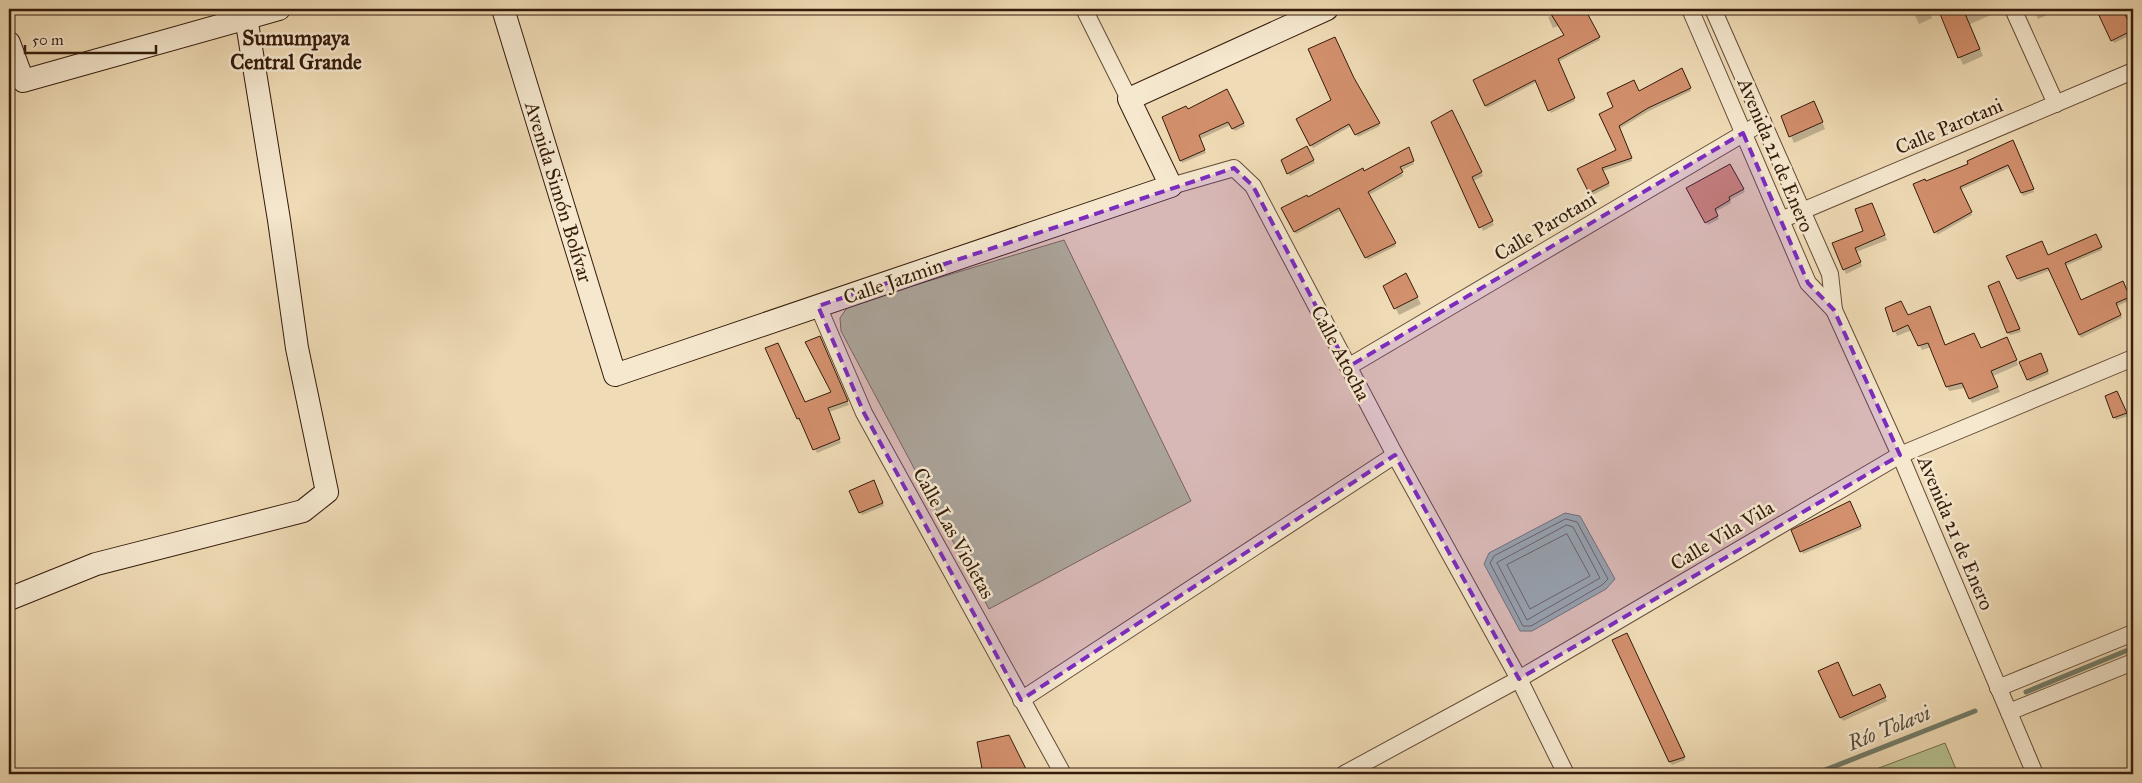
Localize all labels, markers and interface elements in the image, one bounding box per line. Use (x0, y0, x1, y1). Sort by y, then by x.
scale bar (25, 22, 156, 54)
district label: Sumumpaya Central Grande (230, 25, 362, 75)
text: 50 m (32, 31, 64, 49)
street label: Avenida 21 de Enero (1732, 73, 1819, 236)
street label: Calle Parotani (1892, 92, 2007, 159)
street label: Avenida Simón Bolívar (520, 98, 598, 286)
street label: Calle Parotani (1490, 186, 1601, 266)
street label: Calle Jazmin (840, 253, 947, 310)
street label: Calle Atocha (1306, 301, 1376, 405)
street label: Avenida 21 de Enero (1912, 451, 1999, 614)
street label: Calle Las Violetas (908, 463, 1000, 603)
street label: Calle Vila Vila (1666, 494, 1778, 575)
water label: Río Tolavi (1843, 700, 1934, 757)

